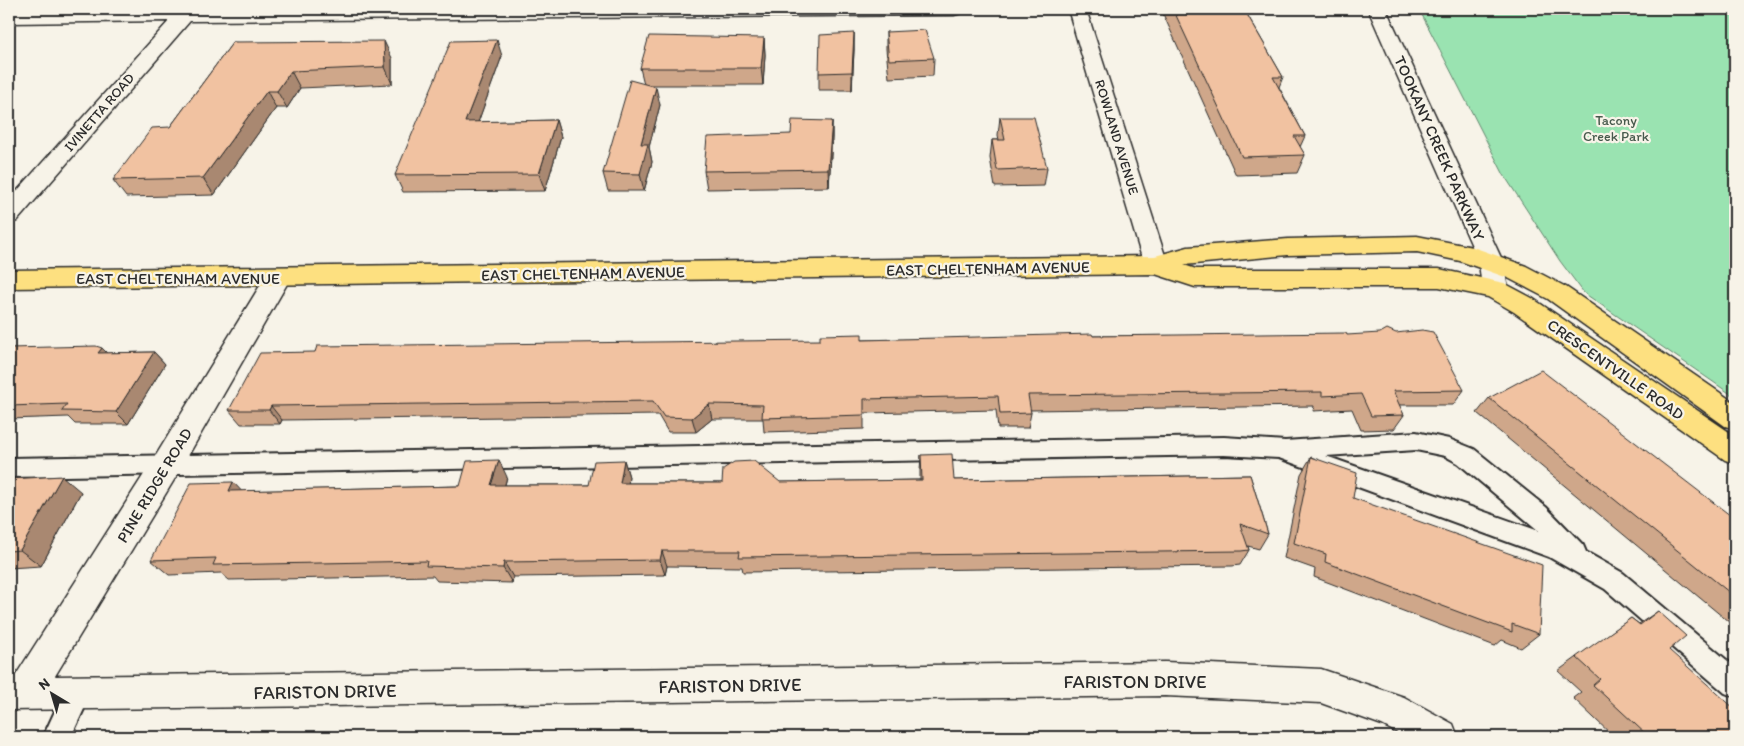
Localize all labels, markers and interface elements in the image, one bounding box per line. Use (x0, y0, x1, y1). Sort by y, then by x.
street label: TOOKANY CREEK PARKWAY (1390, 53, 1489, 243)
street label: IVINETTA ROAD (61, 70, 138, 155)
street label: ROWLAND AVENUE (1091, 78, 1142, 197)
park label: Tacony Creek Park (1583, 112, 1650, 145)
street label: EAST CHELTENHAM AVENUE (886, 257, 1090, 280)
street label: EAST CHELTENHAM AVENUE (481, 262, 685, 285)
street label: EAST CHELTENHAM AVENUE (76, 269, 280, 288)
street label: CRESCENTVILLE ROAD (1544, 315, 1688, 424)
street label: PINE RIDGE ROAD (113, 424, 196, 546)
north arrow (28, 668, 78, 718)
street label: FARISTON DRIVE (1063, 670, 1207, 693)
street label: FARISTON DRIVE (658, 673, 802, 698)
text: N (35, 675, 53, 694)
street label: FARISTON DRIVE (253, 679, 397, 704)

